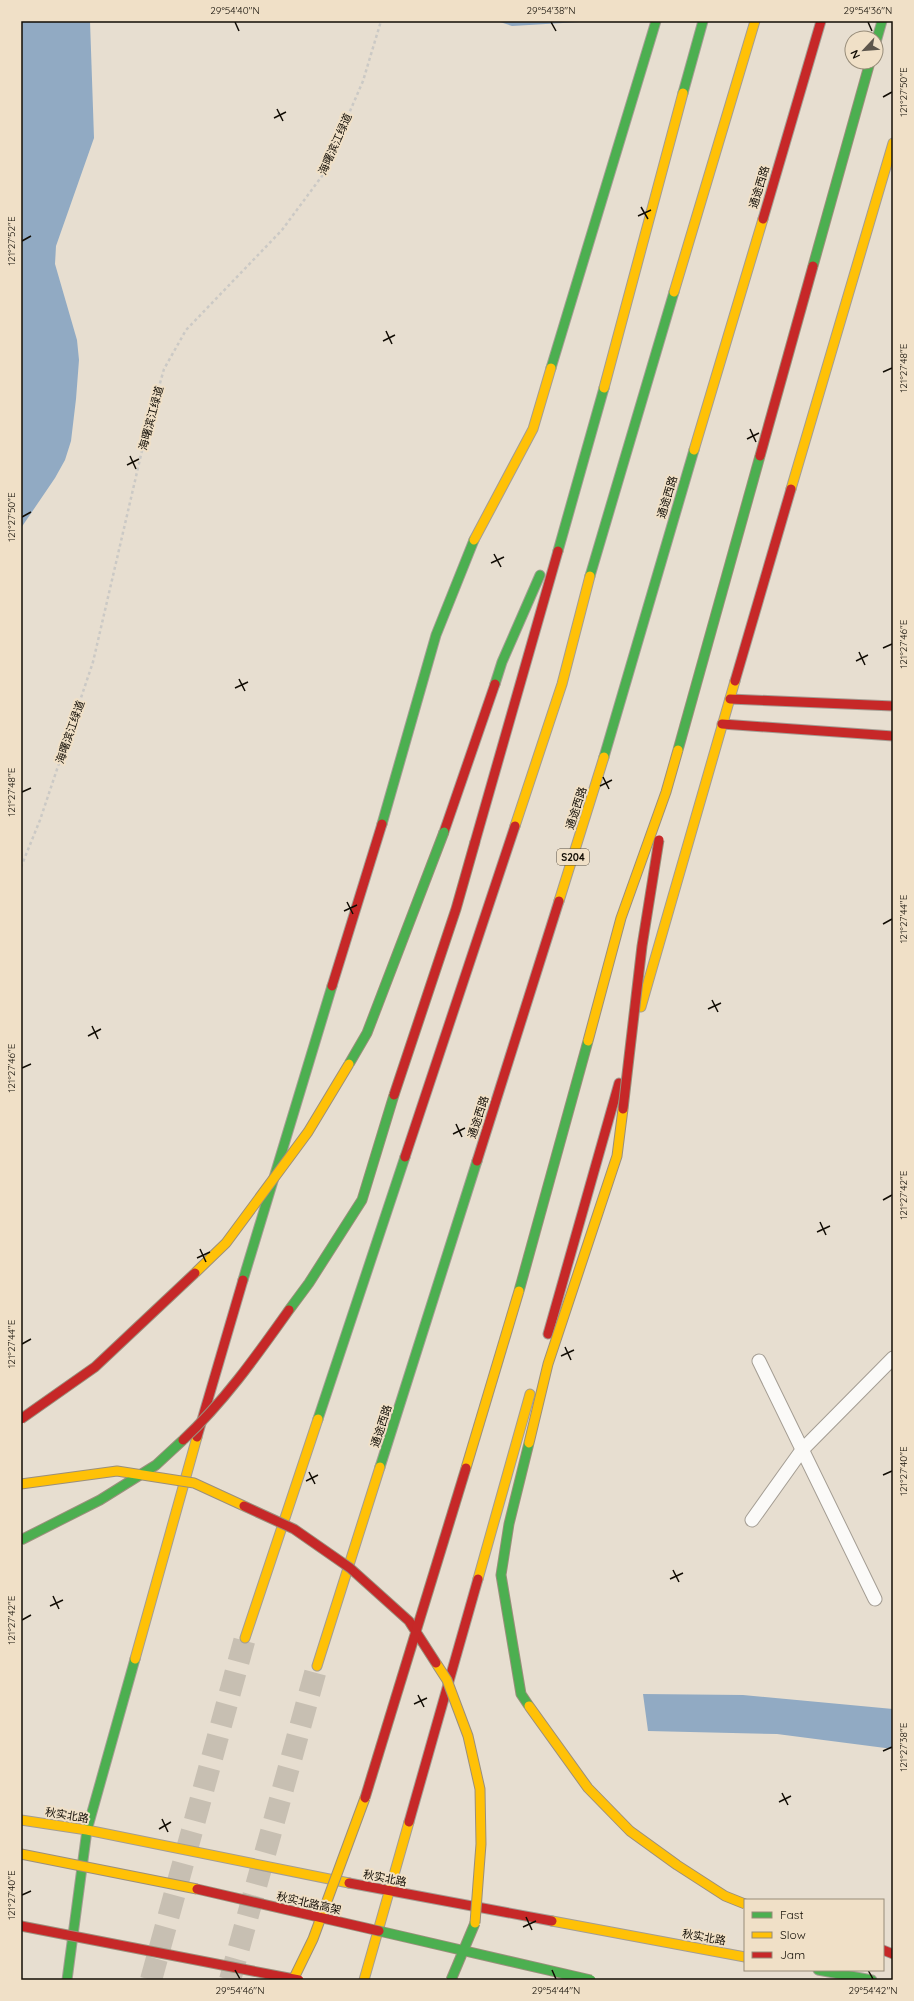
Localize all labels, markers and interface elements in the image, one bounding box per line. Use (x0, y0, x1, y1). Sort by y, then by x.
text: 29°54'40"N (210, 4, 260, 17)
text: 29°54'38"N (527, 4, 575, 17)
text: 29°54'36"N (844, 4, 892, 17)
north arrow (844, 30, 884, 70)
text: N (847, 48, 863, 61)
text: 121°27'50"E (897, 67, 910, 117)
street label: 海曙滨江绿道 (315, 111, 355, 177)
street label: 通途西路 (746, 164, 772, 210)
text: 121°27'52"E (5, 216, 18, 266)
text: 121°27'48"E (897, 343, 910, 392)
street label: 海曙滨江绿道 (136, 384, 166, 452)
street label: 通途西路 (654, 474, 680, 520)
text: 121°27'50"E (5, 492, 18, 542)
text: 121°27'46"E (897, 619, 910, 668)
street label: 海曙滨江绿道 (53, 699, 87, 765)
text: 121°27'48"E (5, 767, 18, 816)
street label: 通途西路 (563, 785, 589, 831)
road number: S204 (557, 849, 589, 865)
text: 121°27'44"E (897, 894, 910, 943)
text: 121°27'46"E (5, 1043, 18, 1092)
street label: 通途西路 (465, 1094, 491, 1140)
text: 121°27'42"E (897, 1170, 910, 1220)
text: 121°27'44"E (5, 1319, 18, 1368)
street label: 通途西路 (368, 1403, 394, 1449)
text: 121°27'40"E (897, 1446, 910, 1496)
text: 121°27'42"E (5, 1595, 18, 1645)
text: 121°27'38"E (897, 1722, 910, 1771)
street label: 秋实北路 (44, 1805, 90, 1825)
street label: 秋实北路 (362, 1867, 408, 1889)
text: 121°27'40"E (5, 1870, 18, 1920)
street label: 秋实北路高架 (275, 1889, 343, 1917)
legend (744, 1899, 884, 1971)
text: Fast (780, 1907, 804, 1922)
street label: 秋实北路 (681, 1926, 727, 1948)
text: Slow (780, 1927, 806, 1942)
text: Jam (780, 1947, 805, 1962)
text: 29°54'46"N (216, 1984, 264, 1997)
text: 29°54'44"N (532, 1984, 580, 1997)
text: 29°54'42"N (848, 1984, 898, 1997)

